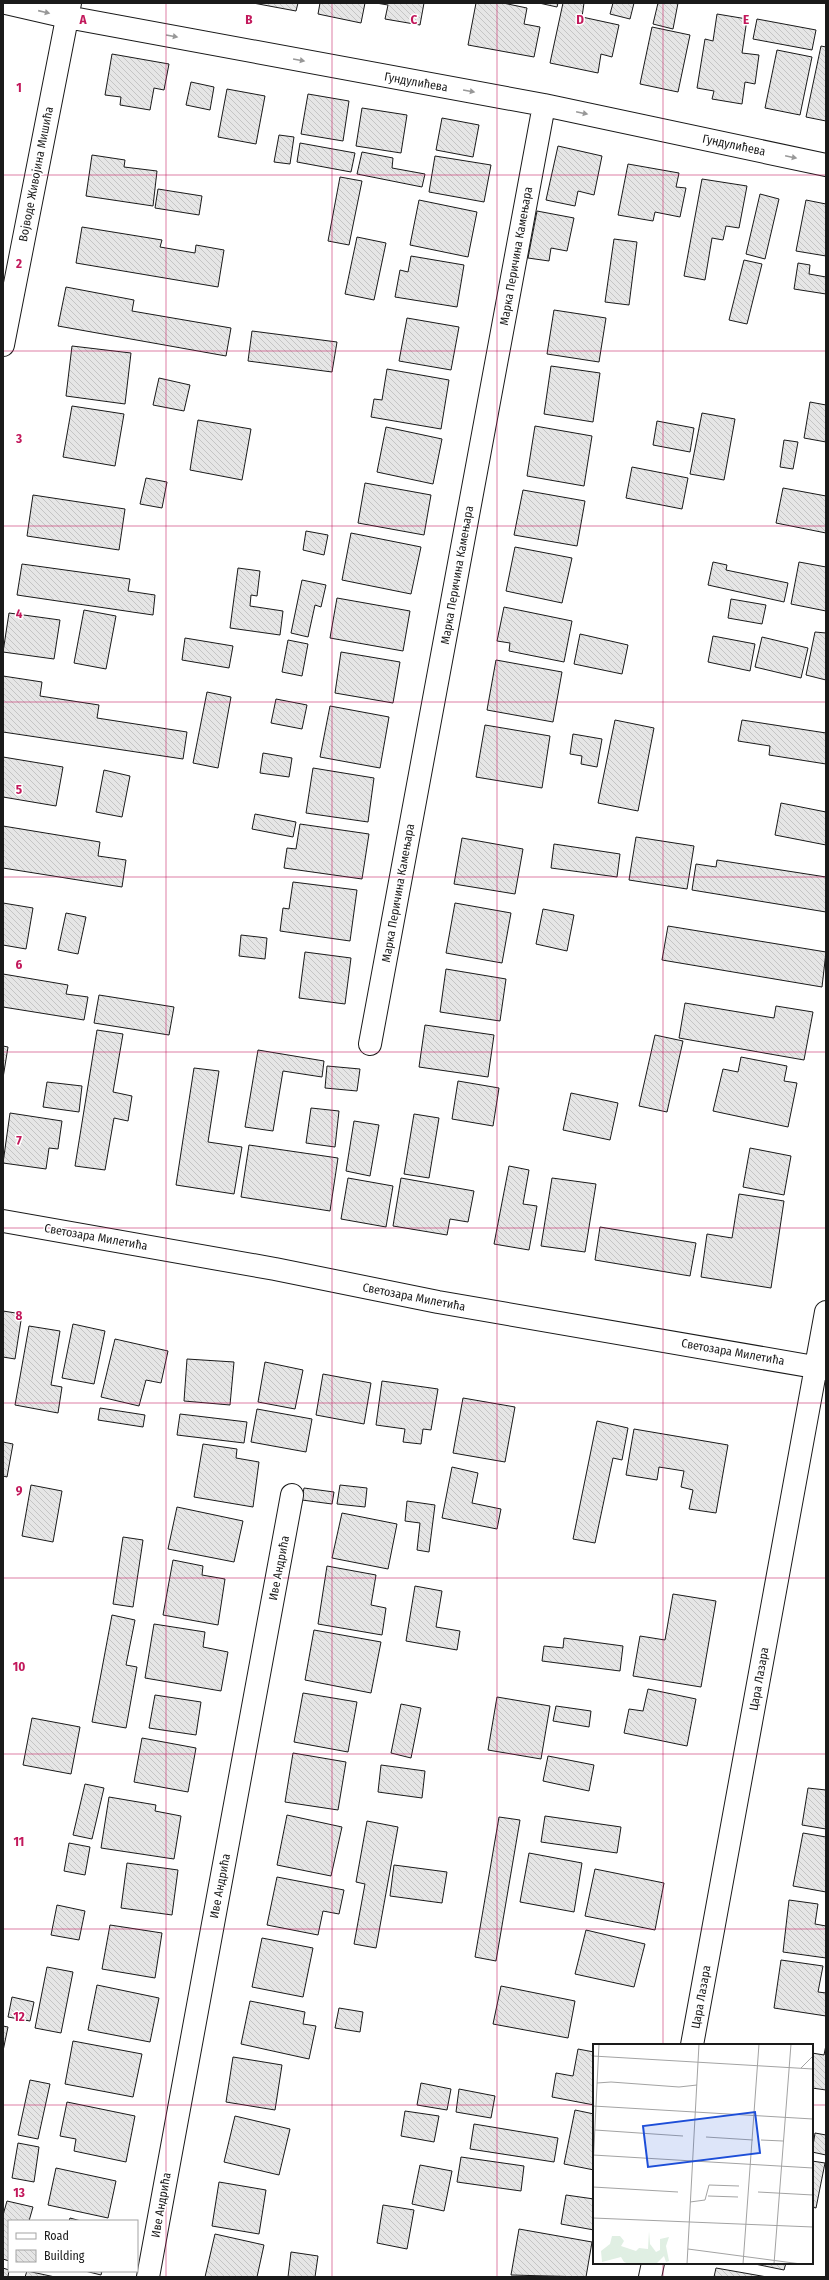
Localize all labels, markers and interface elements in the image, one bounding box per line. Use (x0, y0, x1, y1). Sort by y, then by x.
one-way arrow (38, 9, 50, 15)
text: A (78, 12, 87, 27)
text: B (245, 12, 253, 27)
text: C (411, 12, 418, 27)
text: D (576, 12, 584, 27)
text: E (743, 12, 749, 27)
one-way arrow (165, 34, 178, 40)
one-way arrow (293, 57, 306, 63)
street label: Гундулићева (383, 70, 449, 94)
text: 1 (16, 80, 22, 95)
one-way arrow (462, 88, 475, 94)
street label: Војводе Живојина Мишића (16, 105, 56, 243)
one-way arrow (576, 111, 588, 117)
street label: Гундулићева (701, 131, 767, 159)
one-way arrow (785, 155, 798, 161)
street label: Марка Перичина Камењара (497, 185, 535, 326)
text: 2 (15, 256, 22, 271)
text: 3 (15, 431, 22, 446)
street label: Марка Перичина Камењара (438, 504, 476, 645)
text: 4 (16, 606, 23, 621)
text: 5 (16, 782, 22, 797)
street label: Марка Перичина Камењара (379, 822, 417, 963)
text: 6 (16, 957, 23, 972)
text: 7 (16, 1133, 22, 1148)
street label: Светозара Милетића (43, 1221, 149, 1253)
street label: Светозара Милетића (361, 1280, 467, 1314)
text: 8 (16, 1308, 23, 1323)
street label: Светозара Милетића (680, 1336, 786, 1368)
text: 9 (16, 1483, 23, 1498)
street label: Иве Андрића (266, 1534, 292, 1602)
street label: Цара Лазара (747, 1646, 771, 1712)
text: 10 (13, 1659, 25, 1674)
text: 11 (14, 1834, 24, 1849)
street label: Иве Андрића (207, 1852, 233, 1920)
street label: Цара Лазара (689, 1964, 713, 2030)
text: 12 (13, 2009, 25, 2024)
inset map (593, 2044, 813, 2264)
street label: Иве Андрића (148, 2171, 174, 2239)
text: 13 (13, 2185, 25, 2200)
legend (8, 2220, 138, 2272)
text: Road (44, 2229, 69, 2243)
text: Building (44, 2249, 85, 2263)

